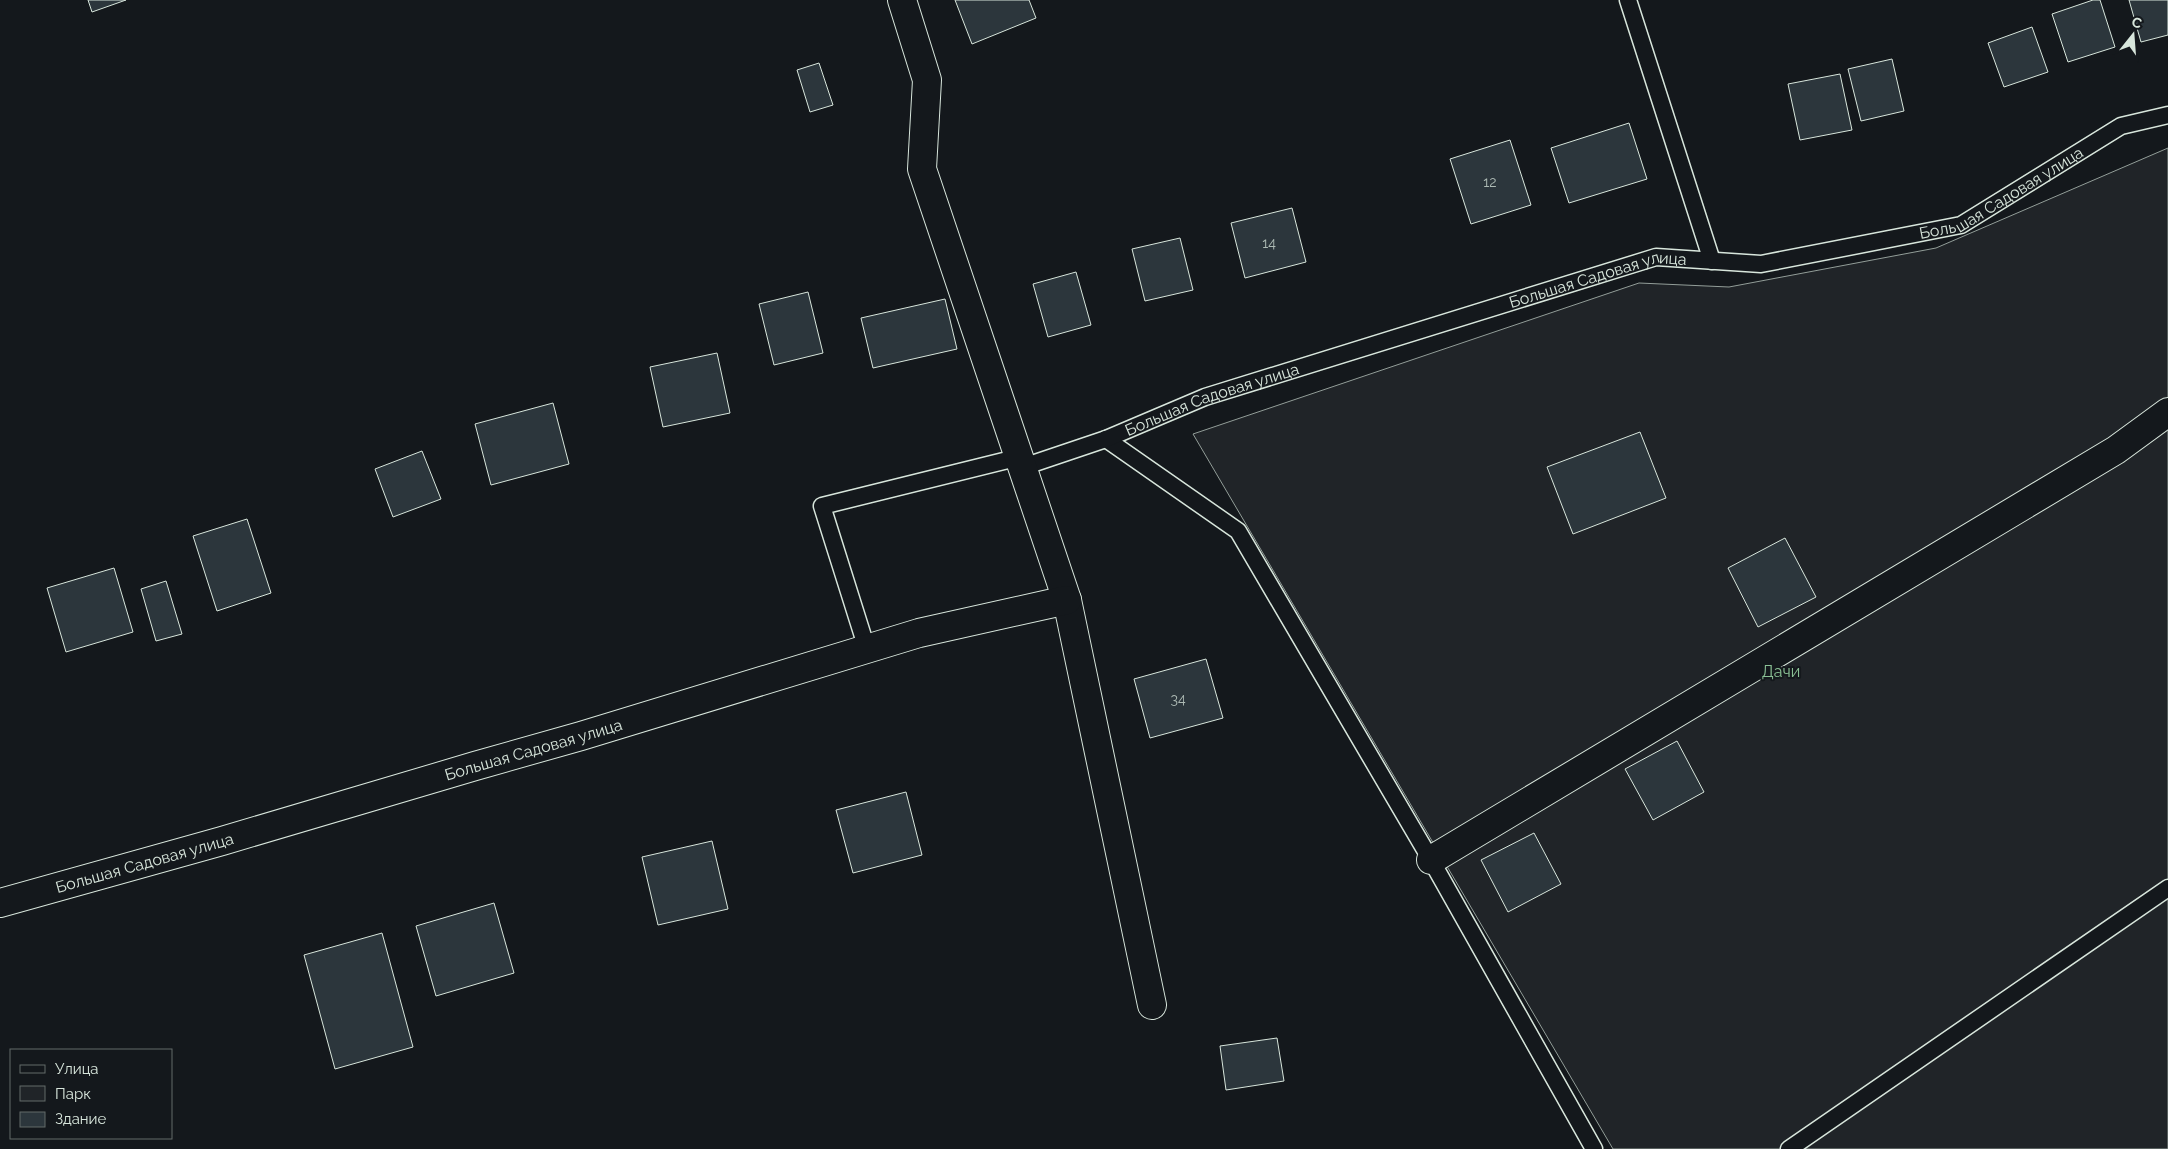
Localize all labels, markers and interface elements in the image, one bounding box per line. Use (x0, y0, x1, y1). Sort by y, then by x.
north arrow (2108, 10, 2158, 60)
text: С (2130, 14, 2144, 32)
street label: Большая Садовая улица (1918, 143, 2087, 243)
house number: 12 (1483, 174, 1497, 190)
house number: 14 (1262, 235, 1276, 251)
street label: Большая Садовая улица (1507, 247, 1687, 312)
street label: Большая Садовая улица (1122, 359, 1301, 440)
park label: Дачи (1762, 662, 1800, 681)
house number: 34 (1170, 691, 1186, 707)
street label: Большая Садовая улица (442, 715, 624, 784)
street label: Большая Садовая улица (53, 829, 236, 897)
legend (10, 1049, 172, 1139)
text: Улица (55, 1060, 99, 1078)
text: Парк (55, 1085, 91, 1103)
text: Здание (55, 1110, 107, 1128)

